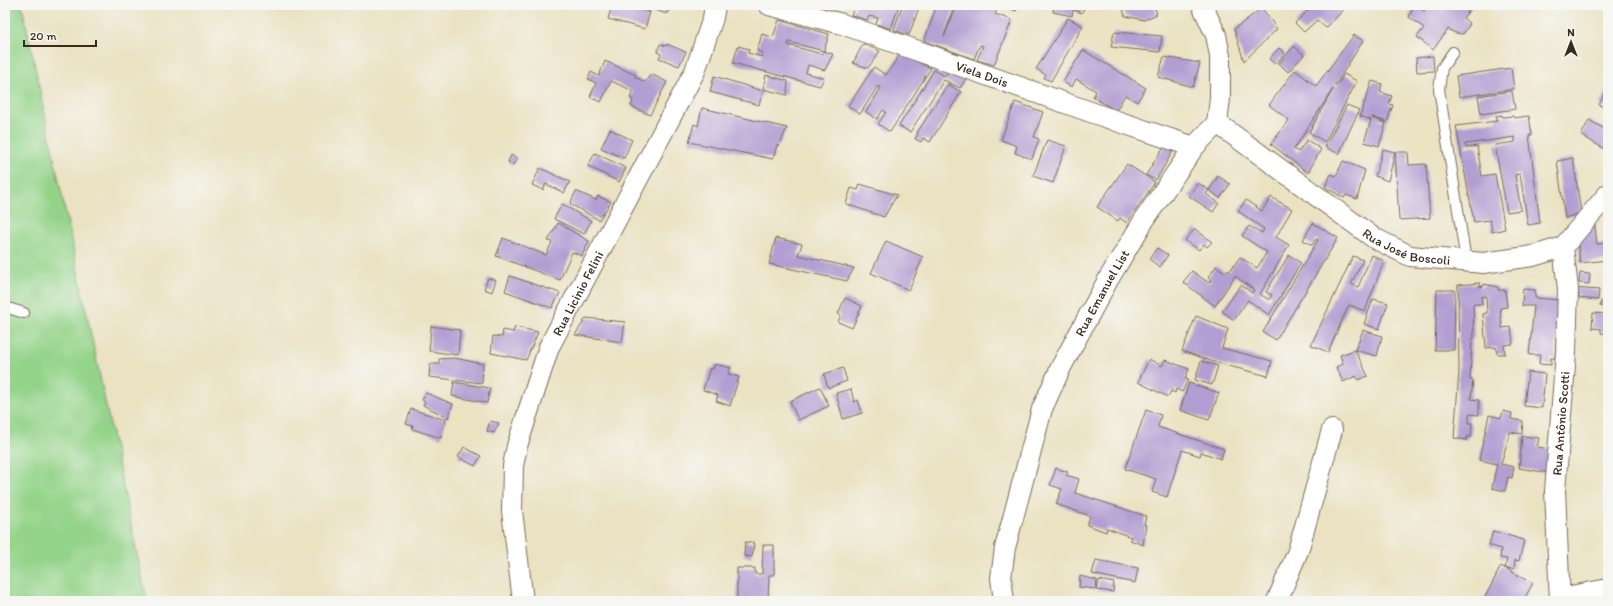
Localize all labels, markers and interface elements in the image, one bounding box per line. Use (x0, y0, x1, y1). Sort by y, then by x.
scale bar (24, 22, 96, 48)
north arrow (1551, 22, 1591, 62)
text: N (1567, 26, 1575, 39)
text: 20 m (30, 29, 57, 43)
street label: Viela Dois (954, 57, 1010, 90)
street label: Rua José Boscoli (1360, 225, 1451, 267)
street label: Rua Emanuel List (1072, 247, 1132, 339)
street label: Rua Licinio Felini (549, 248, 606, 338)
street label: Rua Antônio Scotti (1549, 371, 1572, 476)

